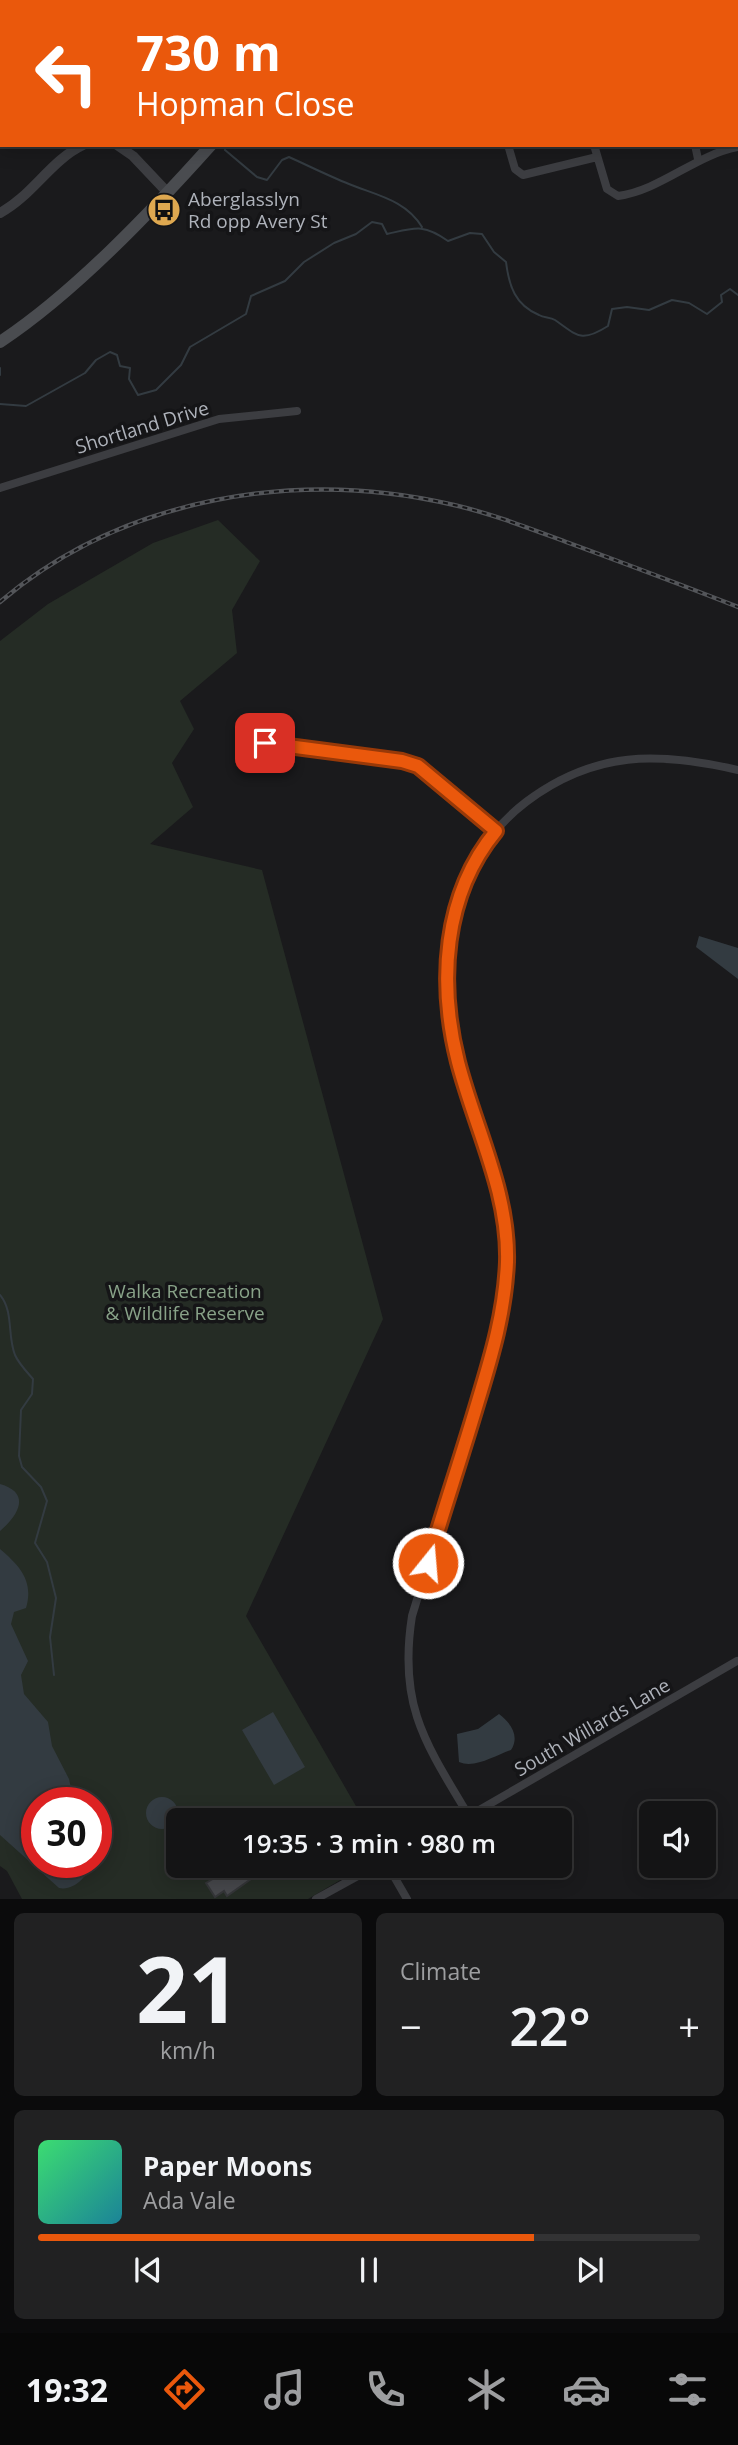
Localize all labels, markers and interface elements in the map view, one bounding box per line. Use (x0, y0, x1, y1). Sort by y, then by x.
text: 730 m (136, 19, 281, 85)
icon: left (21, 28, 112, 119)
text: Hopman Close (136, 82, 354, 125)
place label: Aberglasslyn Rd opp Avery St (188, 186, 328, 234)
bus stop icon: Aberglasslyn Rd opp Avery St (145, 191, 183, 229)
street label: Shortland Drive (72, 394, 212, 460)
pin (235, 713, 295, 773)
icon: arrive (246, 724, 284, 762)
park label: Walka Recreation & Wildlife Reserve (105, 1278, 265, 1326)
position arrow (391, 1526, 465, 1600)
street label: South Willards Lane (509, 1672, 675, 1782)
speed limit sign: 30 (21, 1787, 112, 1878)
map controls (639, 1801, 716, 1878)
button: sound (639, 1801, 716, 1878)
text: 19:35 · 3 min · 980 m (242, 1825, 496, 1861)
text: 21 (136, 1926, 240, 2050)
text: Climate (400, 1955, 481, 1987)
text: 22° (509, 1990, 591, 2061)
text: − (400, 2000, 422, 2052)
text: + (678, 2000, 700, 2052)
text: km/h (160, 2034, 216, 2066)
text: Paper Moons (143, 2148, 312, 2184)
text: Ada Vale (143, 2184, 236, 2216)
icon: previous (129, 2251, 167, 2289)
icon: pause (350, 2251, 388, 2289)
icon: next (571, 2251, 609, 2289)
icon: directions (160, 2365, 209, 2414)
icon: music (260, 2365, 309, 2414)
icon: phone (361, 2365, 410, 2414)
icon: climate (462, 2365, 511, 2414)
icon: car (562, 2365, 611, 2414)
icon: filters (663, 2365, 712, 2414)
text: 19:32 (26, 2368, 108, 2411)

